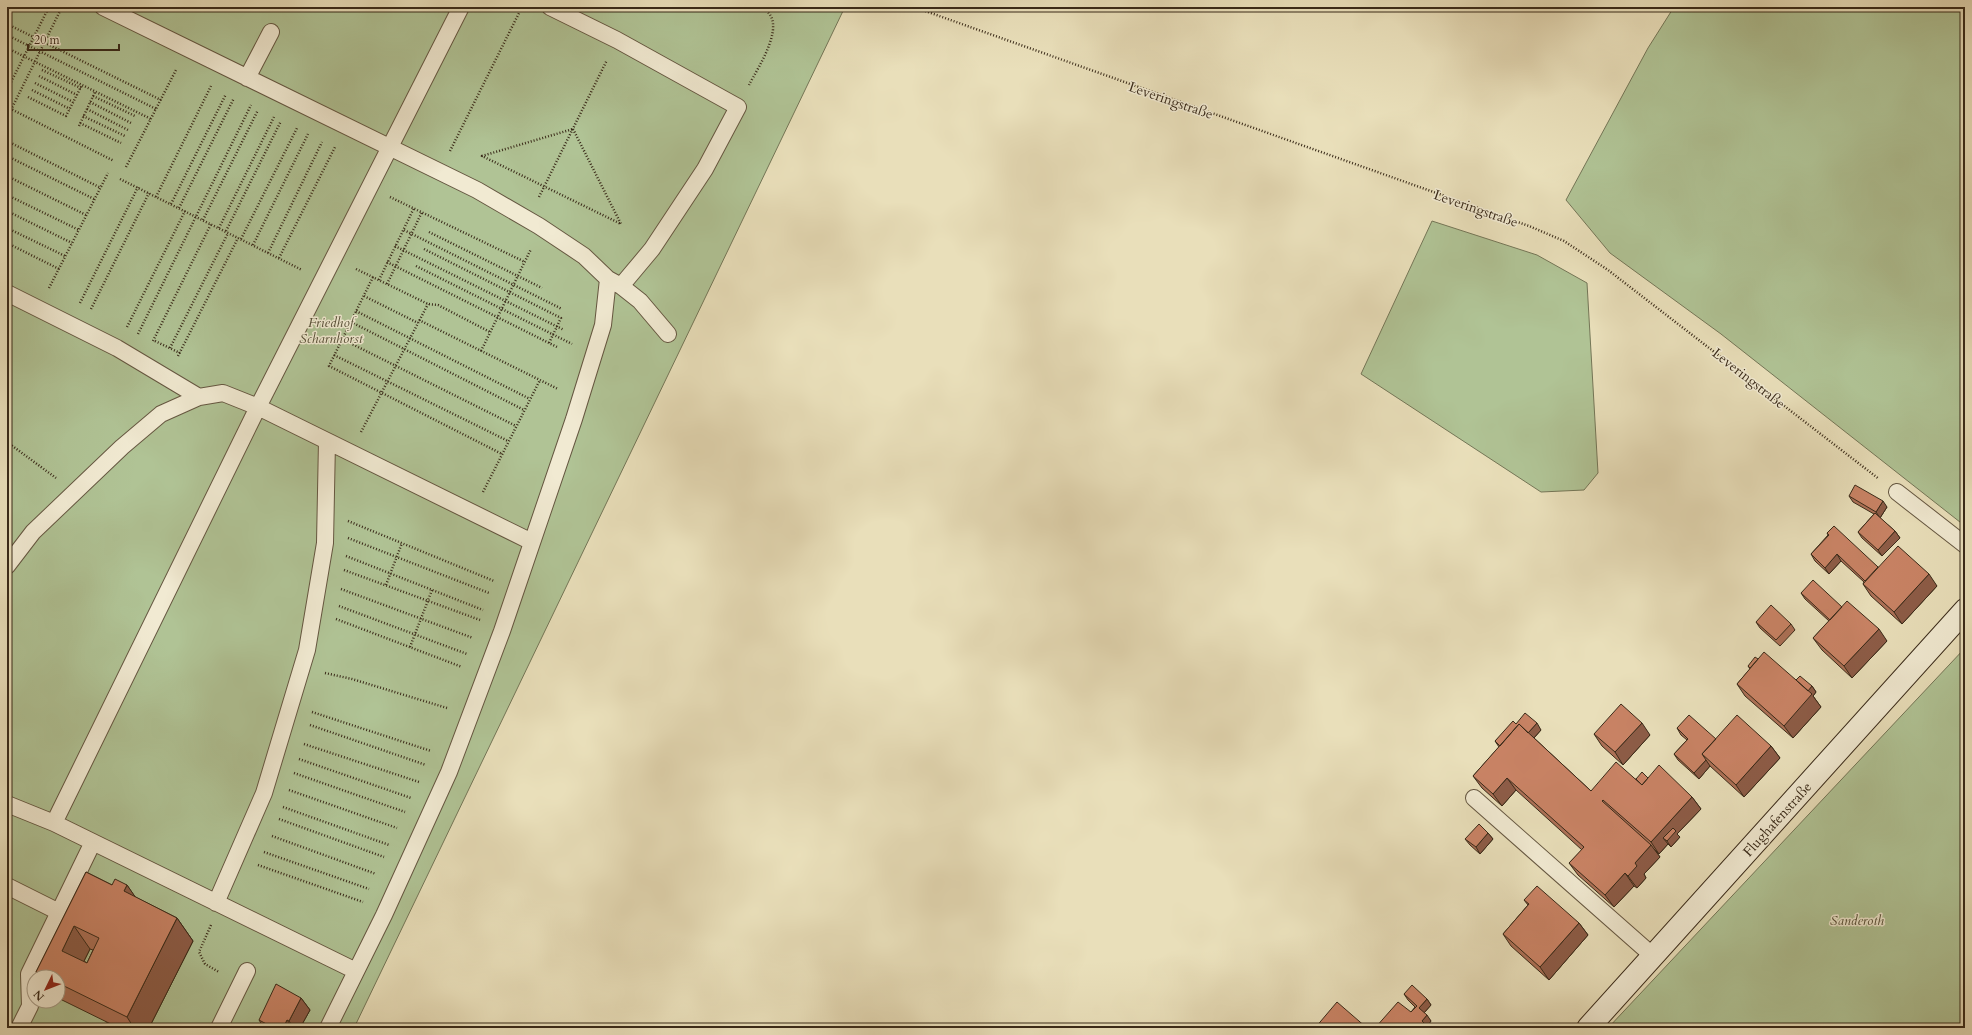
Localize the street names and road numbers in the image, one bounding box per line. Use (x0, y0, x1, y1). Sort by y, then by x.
street label: Leveringstraße (1126, 77, 1216, 124)
street label: Leveringstraße (1431, 185, 1521, 232)
street label: Leveringstraße (1708, 344, 1789, 413)
street label: Flughafenstraße (1739, 778, 1816, 861)

